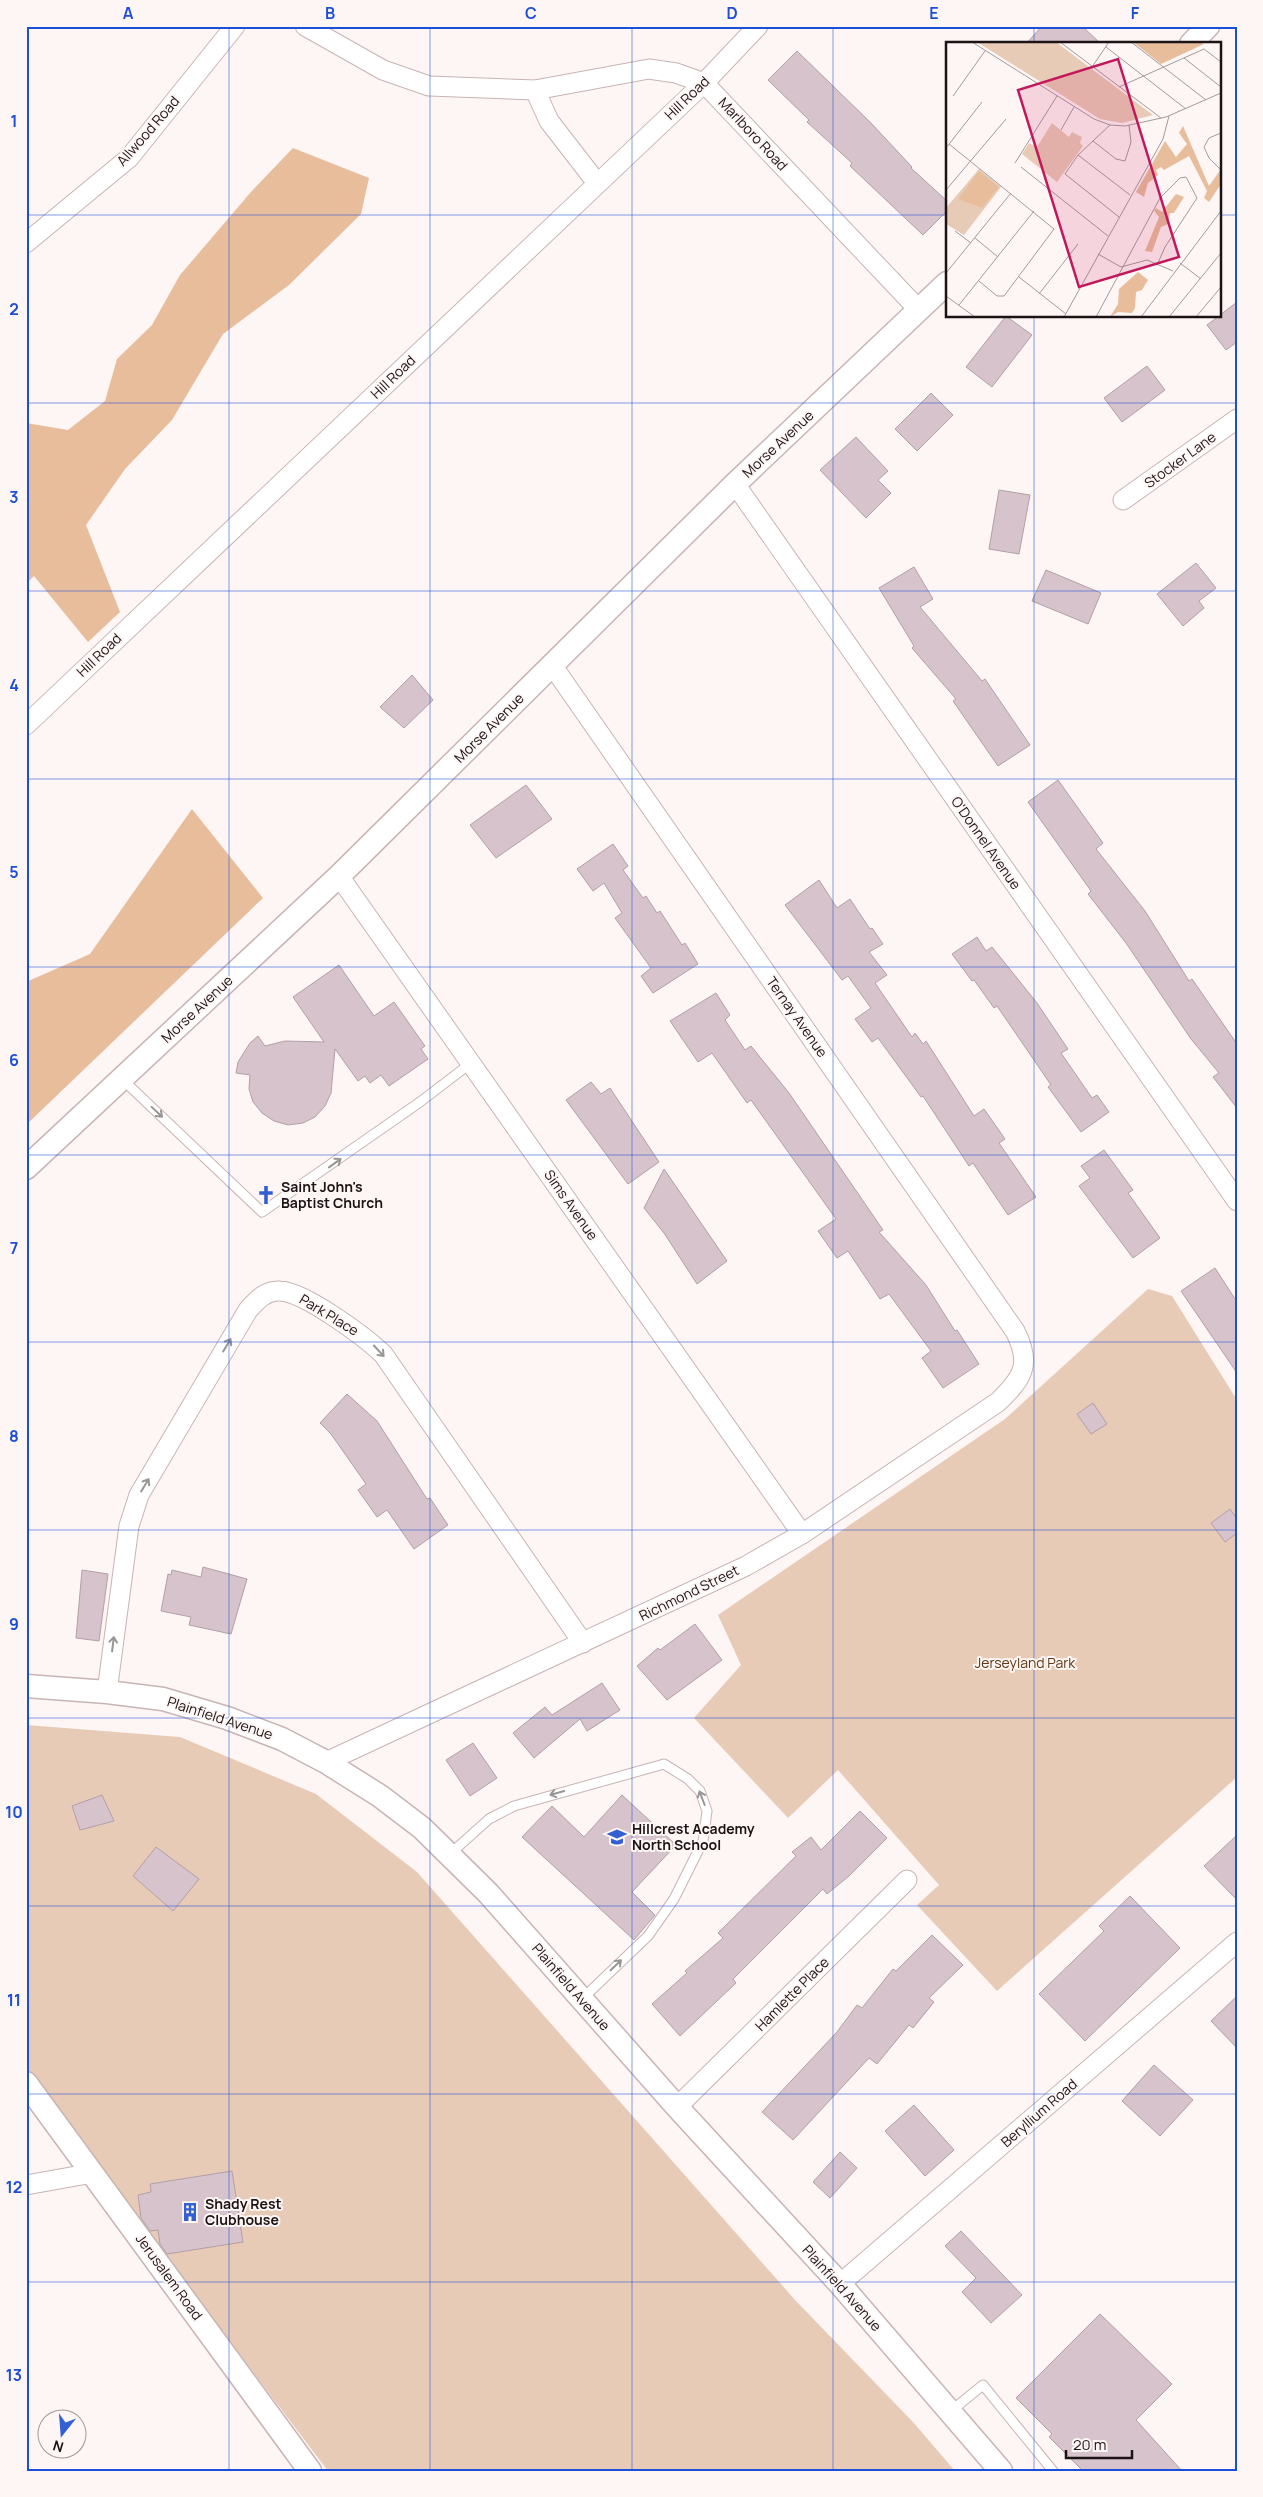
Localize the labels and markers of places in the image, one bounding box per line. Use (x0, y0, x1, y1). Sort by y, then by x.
place label: Saint John's Baptist Church (281, 1177, 383, 1212)
church icon: Saint John's Baptist Church (255, 1184, 277, 1206)
place label: Hillcrest Academy North School (632, 1819, 755, 1854)
school or university icon: Hillcrest Academy North School (606, 1826, 628, 1848)
place label: Shady Rest Clubhouse (205, 2194, 282, 2229)
building icon: Shady Rest Clubhouse (179, 2201, 201, 2223)

